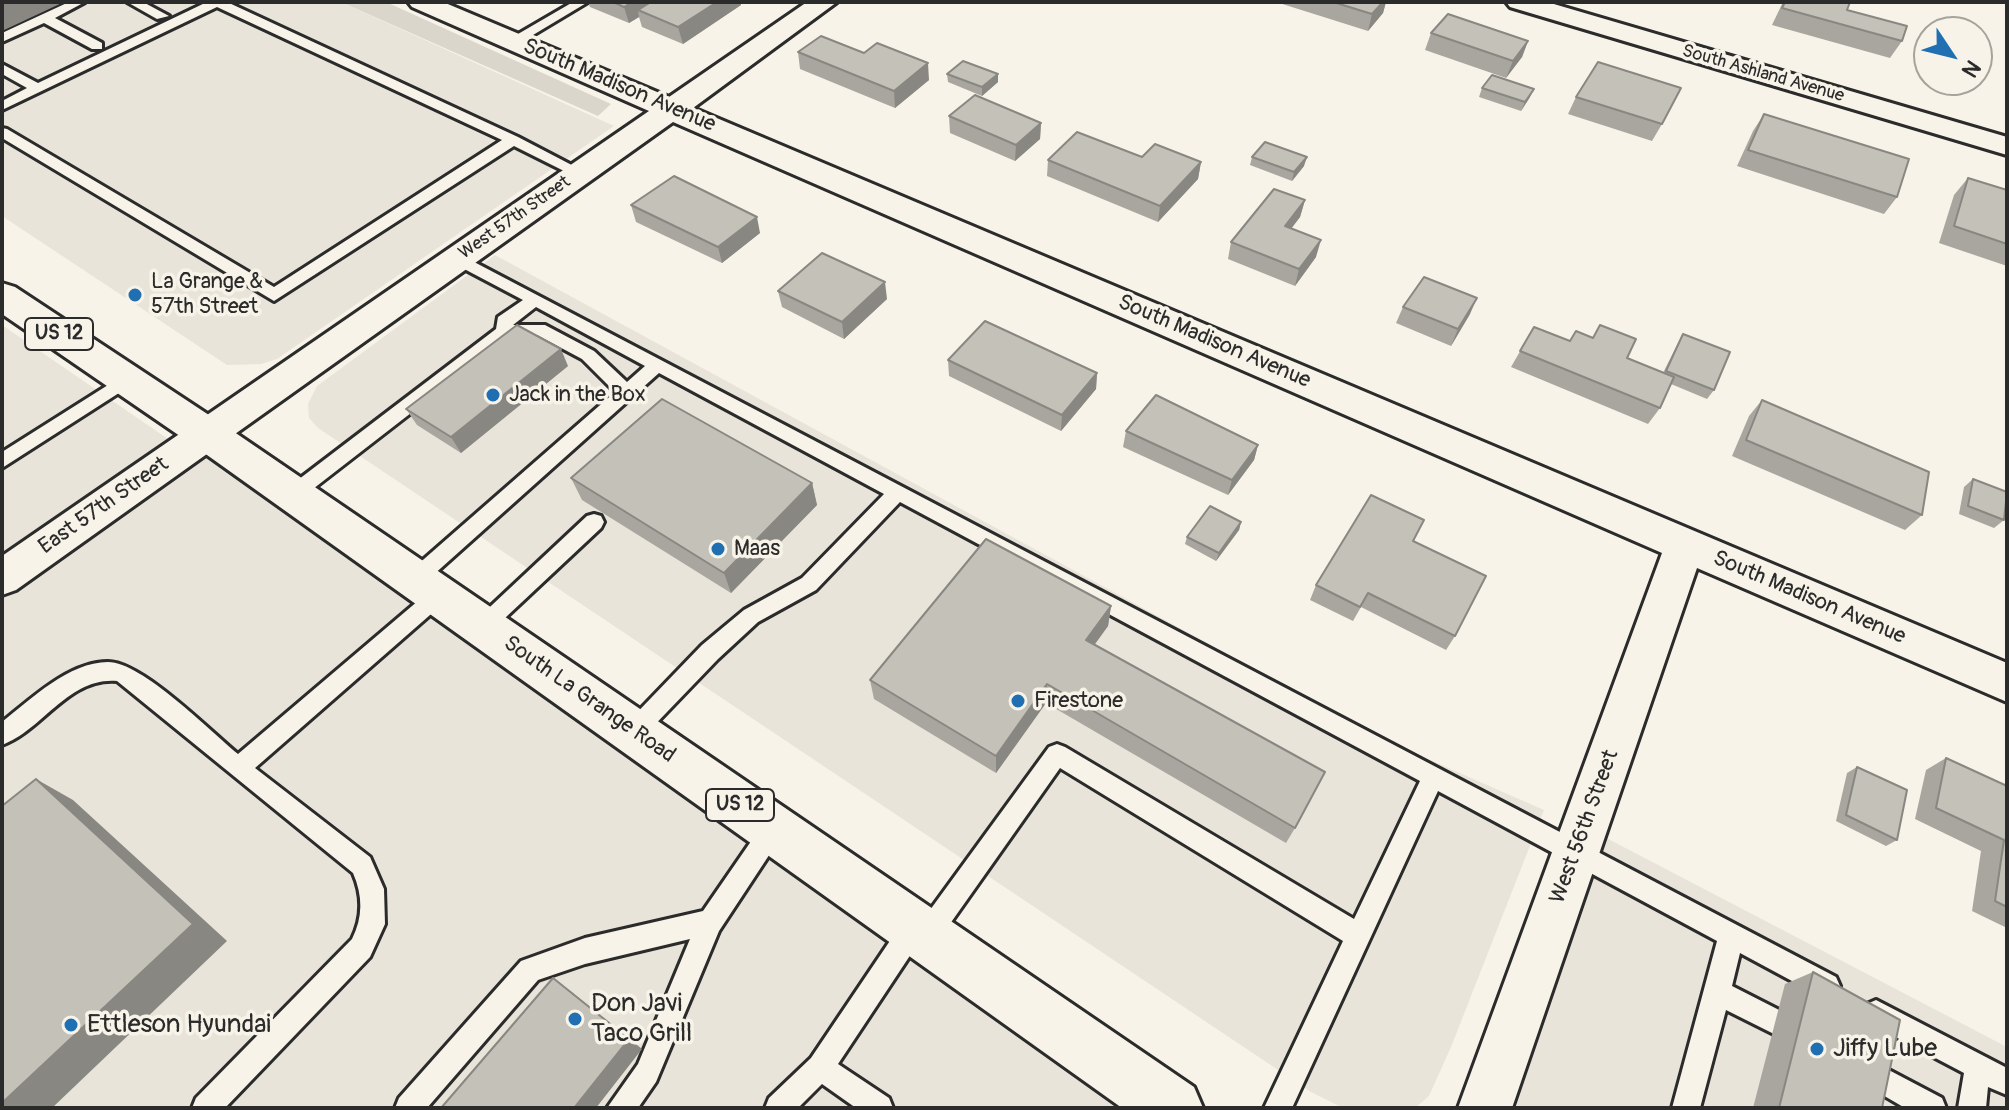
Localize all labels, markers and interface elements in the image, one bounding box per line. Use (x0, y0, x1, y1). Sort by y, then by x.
north arrow (1913, 16, 1993, 96)
street label: South Madison Avenue (519, 33, 719, 139)
street label: South Ashland Avenue (1680, 41, 1846, 107)
text: N (1955, 54, 1987, 83)
street label: West 57th Street (455, 172, 575, 264)
place label: La Grange & 57th Street (151, 269, 263, 320)
marker: La Grange & 57th Street (126, 286, 144, 304)
street label: South Madison Avenue (1114, 289, 1314, 395)
road number: US 12 (25, 318, 93, 350)
place label: Jack in the Box (509, 382, 646, 408)
marker: Jack in the Box (484, 386, 502, 404)
street label: East 57th Street (34, 452, 174, 560)
place label: Maas (734, 536, 780, 562)
marker: Maas (709, 540, 727, 558)
street label: South Madison Avenue (1709, 545, 1909, 651)
street label: South La Grange Road (498, 631, 680, 769)
place label: Firestone (1034, 688, 1123, 714)
marker: Firestone (1009, 692, 1027, 710)
street label: West 56th Street (1545, 747, 1625, 907)
road number: US 12 (706, 789, 774, 821)
place label: Don Javi Taco Grill (591, 988, 692, 1050)
place label: Ettleson Hyundai (87, 1009, 271, 1041)
marker: Don Javi Taco Grill (566, 1010, 584, 1028)
marker: Ettleson Hyundai (62, 1016, 80, 1034)
place label: Jiffy Lube (1833, 1033, 1937, 1065)
marker: Jiffy Lube (1808, 1040, 1826, 1058)

